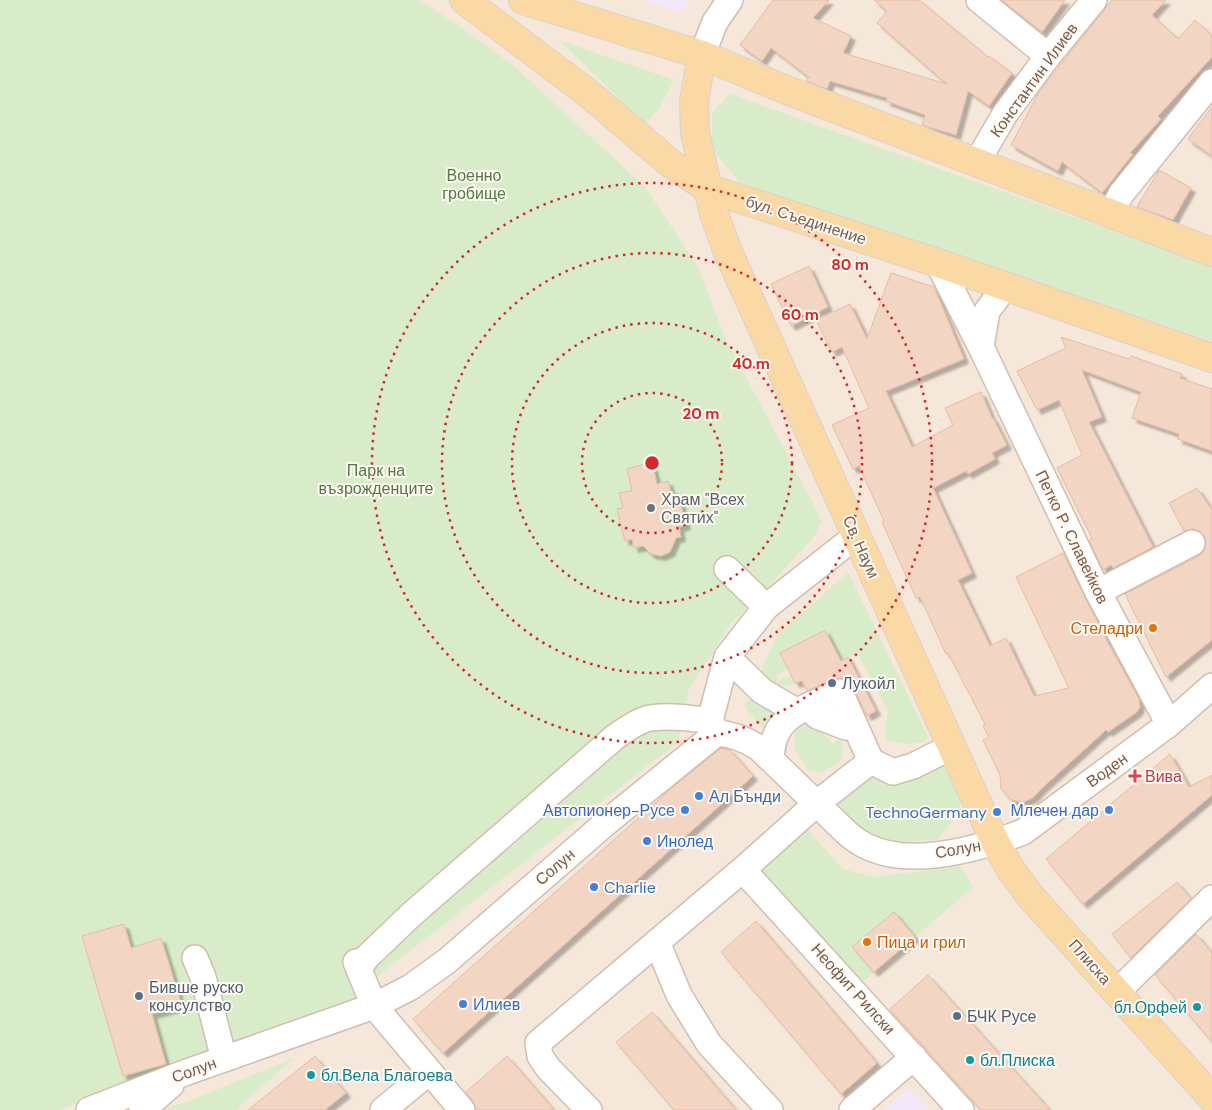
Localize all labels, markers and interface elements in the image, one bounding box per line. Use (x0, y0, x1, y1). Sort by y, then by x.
street label: Константин Илиев (985, 19, 1083, 141)
park label: Военно гробище (442, 165, 506, 204)
street label: бул. Съединение (743, 191, 869, 249)
text: 80 m (831, 255, 869, 275)
text: 60 m (781, 305, 819, 325)
text: 40 m (732, 354, 770, 374)
text: 20 m (683, 404, 719, 424)
centre of rings (643, 454, 661, 472)
park label: Парк на възрожденците (319, 460, 434, 499)
street label: Петко Р. Славейков (1031, 467, 1113, 607)
place label: Храм "Всех Святих" (661, 489, 745, 528)
marker: Храм "Всех Святих" (645, 502, 657, 514)
street label: Св. Наум (838, 512, 884, 582)
place label: Стеладри (1071, 618, 1143, 639)
marker: Стеладри (1147, 622, 1159, 634)
place label: Лукойл (842, 673, 895, 694)
marker: Лукойл (826, 677, 838, 689)
street label: Воден (1082, 748, 1132, 792)
place label: Вива (1145, 766, 1182, 787)
marker: Вива (1129, 770, 1141, 782)
place label: Ал Бънди (709, 786, 781, 807)
marker: Ал Бънди (693, 790, 705, 802)
place label: Автопионер-Русе (543, 800, 675, 821)
place label: Млечен дар (1011, 800, 1099, 821)
place label: TechnoGermany (865, 802, 987, 823)
marker: Автопионер-Русе (679, 804, 691, 816)
marker: Млечен дар (1103, 804, 1115, 816)
marker: TechnoGermany (991, 806, 1003, 818)
place label: Инолед (657, 831, 714, 852)
marker: Инолед (641, 835, 653, 847)
street label: Солун (933, 835, 983, 863)
street label: Солун (531, 844, 579, 890)
place label: Charlie (604, 877, 656, 898)
marker: Charlie (588, 881, 600, 893)
place label: Пица и грил (877, 932, 966, 953)
street label: Плиска (1064, 935, 1116, 989)
marker: Пица и грил (861, 936, 873, 948)
street label: Неофит Рилски (806, 939, 900, 1039)
place label: Бивше руско консулство (149, 977, 244, 1016)
marker: Бивше руско консулство (133, 990, 145, 1002)
place label: Илиев (473, 994, 520, 1015)
place label: бл.Орфей (1114, 997, 1187, 1018)
marker: Илиев (457, 998, 469, 1010)
marker: бл.Орфей (1191, 1001, 1203, 1013)
place label: БЧК Русе (967, 1006, 1037, 1027)
marker: БЧК Русе (951, 1010, 963, 1022)
place label: бл.Плиска (980, 1050, 1055, 1071)
street label: Солун (169, 1052, 219, 1088)
marker: бл.Плиска (964, 1054, 976, 1066)
place label: бл.Вела Благоева (321, 1065, 453, 1086)
marker: бл.Вела Благоева (305, 1069, 317, 1081)

